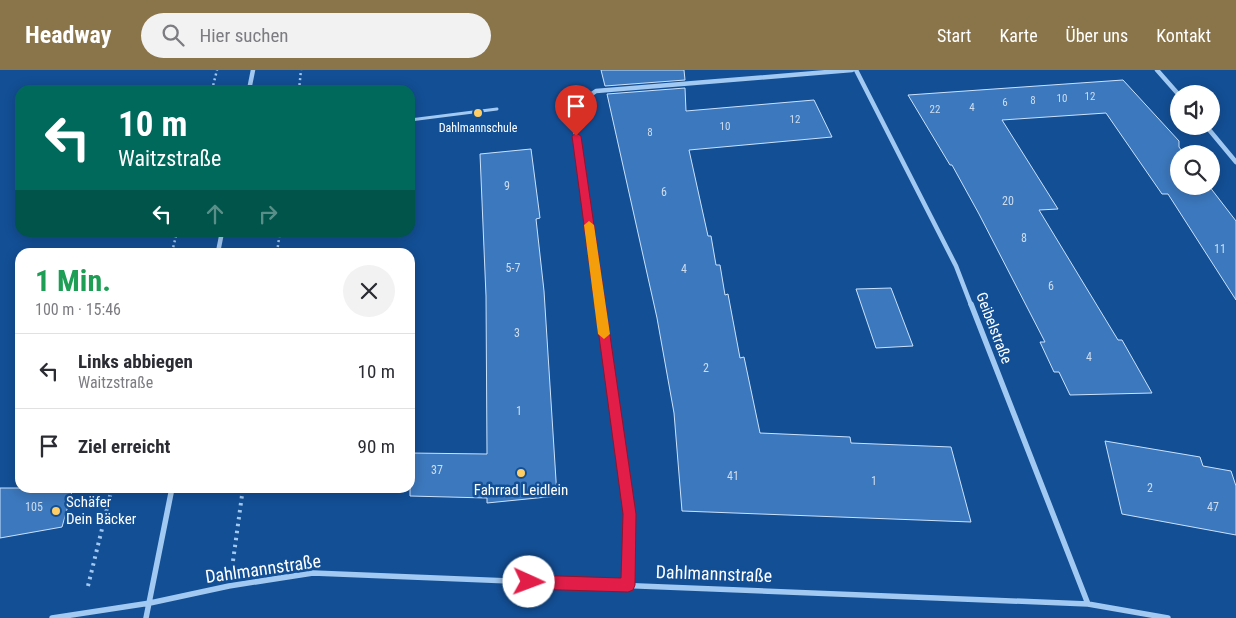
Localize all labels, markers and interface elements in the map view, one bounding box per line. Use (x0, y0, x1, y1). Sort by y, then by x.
search box (141, 13, 491, 58)
text: Headway (25, 21, 111, 49)
icon: search (159, 21, 187, 49)
text: Hier suchen (199, 24, 289, 47)
text: Start (937, 25, 971, 46)
text: Karte (999, 25, 1038, 46)
text: Über uns (1066, 25, 1128, 46)
text: Kontakt (1156, 25, 1211, 46)
pin (555, 85, 597, 136)
map controls (1170, 85, 1220, 195)
button: sound (1170, 85, 1220, 135)
house number: 12 (1085, 90, 1095, 103)
icon: arrive (562, 92, 590, 120)
house number: 10 (1057, 92, 1067, 105)
house number: 8 (1030, 94, 1036, 107)
house number: 6 (1002, 96, 1008, 109)
house number: 4 (969, 101, 975, 114)
house number: 22 (930, 103, 940, 116)
text: 10 m (118, 104, 187, 145)
icon: left (35, 105, 100, 170)
marker: Dahlmannschule (472, 107, 484, 119)
house number: 12 (790, 113, 800, 126)
house number: 10 (720, 120, 730, 133)
place label: Dahlmannschule (439, 121, 518, 135)
house number: 8 (647, 126, 653, 139)
button: search (1170, 145, 1220, 195)
text: Waitzstraße (118, 146, 221, 171)
house number: 9 (504, 179, 510, 193)
house number: 6 (661, 185, 667, 199)
house number: 20 (1002, 194, 1014, 208)
icon: left (148, 200, 176, 228)
icon: ahead (201, 200, 229, 228)
icon: right (254, 200, 282, 228)
house number: 8 (1021, 231, 1027, 245)
house number: 11 (1214, 242, 1226, 256)
house number: 5-7 (506, 261, 520, 275)
house number: 4 (681, 262, 687, 276)
text: 1 Min. (35, 263, 111, 298)
button: close (343, 265, 395, 317)
house number: 6 (1048, 279, 1054, 293)
street label: Geibelstraße (972, 290, 1016, 366)
text: 100 m · 15:46 (35, 300, 121, 319)
house number: 3 (514, 326, 520, 340)
text: Links abbiegen (78, 350, 193, 373)
house number: 4 (1086, 350, 1092, 364)
icon: left (35, 357, 63, 385)
text: 10 m (358, 360, 395, 383)
house number: 2 (703, 361, 709, 375)
text: Waitzstraße (78, 373, 153, 392)
house number: 1 (516, 404, 522, 418)
icon: arrive (35, 432, 63, 460)
text: Ziel erreicht (78, 435, 170, 458)
text: 90 m (358, 435, 395, 458)
house number: 37 (431, 463, 443, 477)
marker: Fahrrad Leidlein (515, 467, 527, 479)
house number: 41 (727, 469, 739, 483)
house number: 1 (871, 474, 877, 488)
place label: Fahrrad Leidlein (474, 481, 568, 499)
house number: 2 (1147, 481, 1153, 495)
place label: Schäfer Dein Bäcker (66, 493, 137, 528)
house number: 105 (25, 500, 43, 514)
house number: 47 (1207, 500, 1219, 514)
marker: Schäfer Dein Bäcker (50, 505, 62, 517)
street label: Dahlmannstraße (204, 550, 322, 587)
position arrow (502, 555, 554, 607)
street label: Dahlmannstraße (655, 561, 773, 586)

